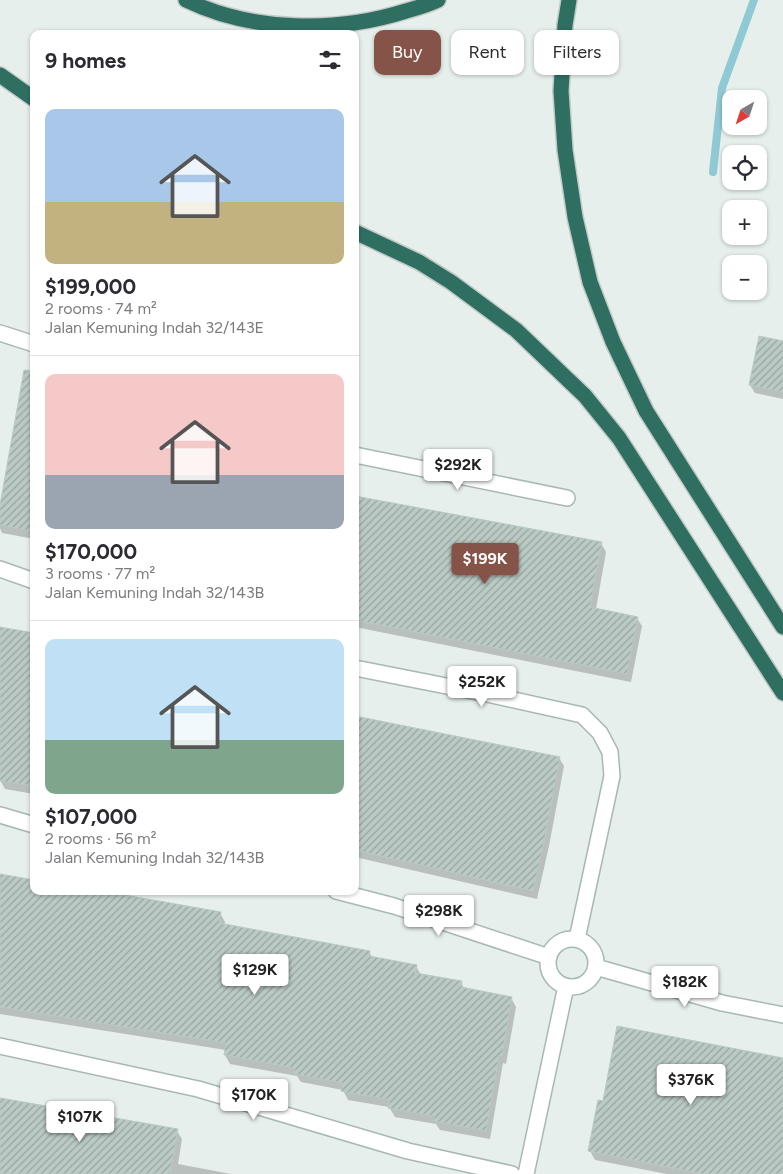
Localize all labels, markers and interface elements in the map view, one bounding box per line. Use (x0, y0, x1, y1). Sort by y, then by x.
chip: Buy (374, 30, 441, 75)
chip: Rent (451, 30, 524, 75)
chip: Filters (534, 30, 619, 75)
icon: filters (316, 46, 344, 74)
text: 9 homes (45, 48, 126, 73)
north arrow (722, 90, 768, 135)
map controls (722, 90, 767, 300)
icon: home (150, 141, 240, 231)
button: locate (722, 145, 767, 190)
button: + (722, 200, 767, 245)
button: − (722, 255, 767, 300)
text: $199,000 (45, 274, 136, 299)
text: 2 rooms · 74 m² (45, 299, 157, 318)
text: Jalan Kemuning Indah 32/143E (45, 318, 264, 337)
icon: home (150, 407, 240, 497)
pin: $292K (423, 448, 493, 491)
text: $292K (434, 455, 482, 474)
text: $170,000 (45, 539, 137, 564)
pin: $199K (450, 542, 520, 585)
text: $199K (463, 549, 507, 568)
text: 3 rooms · 77 m² (45, 564, 155, 583)
text: Jalan Kemuning Indah 32/143B (45, 583, 264, 602)
pin: $252K (447, 666, 517, 708)
icon: home (150, 672, 240, 762)
text: $252K (458, 672, 506, 691)
text: $107,000 (45, 804, 137, 829)
text: 2 rooms · 56 m² (45, 829, 157, 848)
text: Jalan Kemuning Indah 32/143B (45, 848, 264, 867)
pin: $298K (404, 894, 474, 937)
text: $298K (415, 901, 463, 920)
pin: $129K (220, 954, 290, 996)
text: $129K (233, 960, 277, 979)
pin: $182K (650, 966, 720, 1008)
text: $182K (662, 972, 708, 991)
pin: $376K (656, 1064, 726, 1106)
text: $376K (668, 1070, 714, 1089)
pin: $170K (219, 1078, 289, 1121)
text: $170K (231, 1085, 277, 1104)
pin: $107K (45, 1100, 115, 1143)
text: $107K (57, 1107, 103, 1126)

